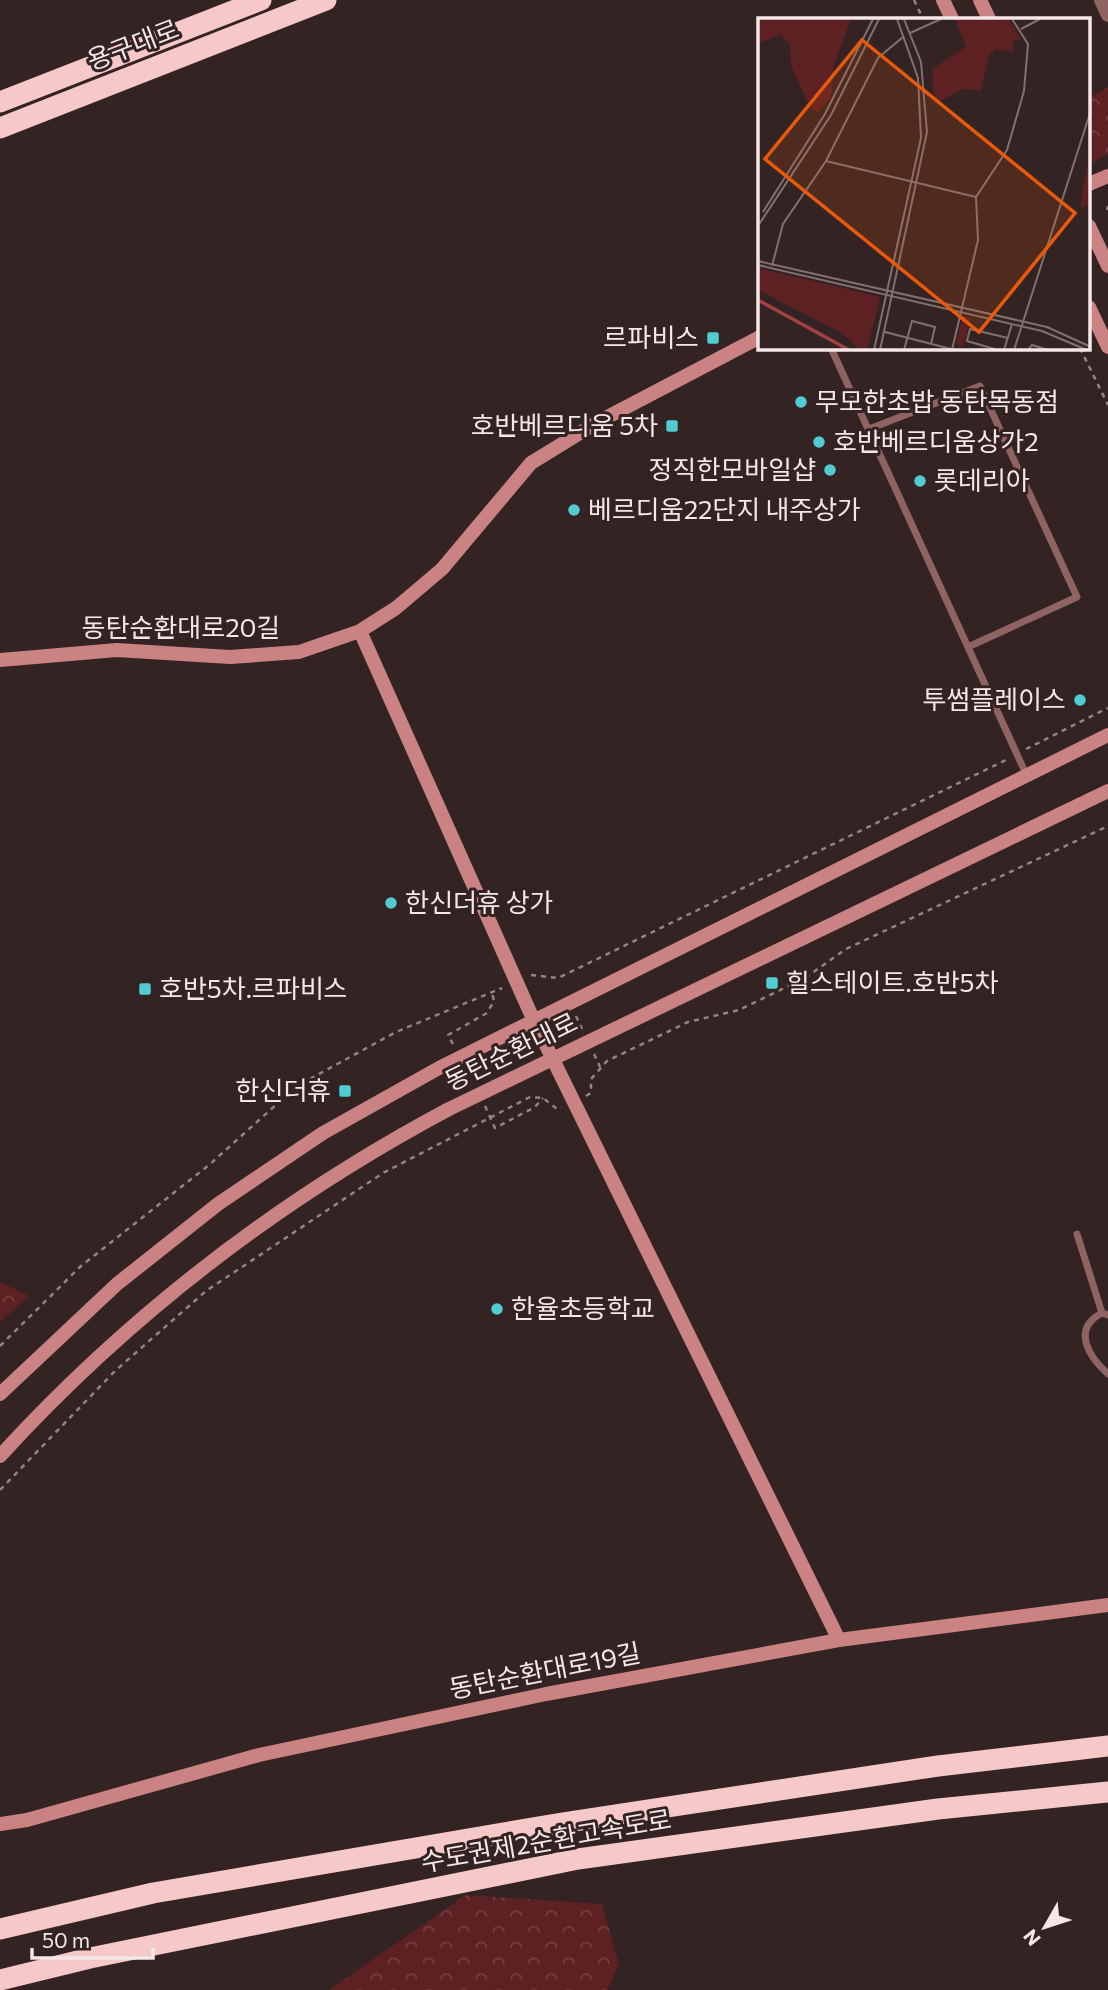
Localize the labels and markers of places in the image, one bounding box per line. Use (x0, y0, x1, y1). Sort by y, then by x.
place label: 르파비스 (603, 321, 699, 352)
marker: 르파비스 (705, 330, 721, 346)
place label: 무모한초밥 동탄목동점 (815, 385, 1059, 416)
marker: 무모한초밥 동탄목동점 (793, 394, 809, 410)
place label: 호반베르디움 5차 (471, 409, 658, 440)
marker: 호반베르디움 5차 (664, 418, 680, 434)
place label: 호반베르디움상가2 (833, 425, 1039, 456)
marker: 호반베르디움상가2 (811, 434, 827, 450)
place label: 정직한모바일샵 (649, 453, 816, 484)
marker: 정직한모바일샵 (822, 462, 838, 478)
place label: 롯데리아 (934, 464, 1030, 495)
marker: 롯데리아 (912, 473, 928, 489)
place label: 베르디움22단지 내주상가 (588, 493, 861, 524)
marker: 베르디움22단지 내주상가 (566, 502, 582, 518)
place label: 투썸플레이스 (922, 683, 1066, 714)
marker: 투썸플레이스 (1072, 692, 1088, 708)
place label: 한신더휴 상가 (405, 886, 554, 917)
marker: 한신더휴 상가 (383, 895, 399, 911)
place label: 힐스테이트.호반5차 (786, 966, 999, 997)
place label: 호반5차.르파비스 (159, 972, 348, 1003)
marker: 힐스테이트.호반5차 (764, 975, 780, 991)
marker: 호반5차.르파비스 (137, 981, 153, 997)
place label: 한신더휴 (235, 1074, 331, 1105)
marker: 한신더휴 (337, 1083, 353, 1099)
place label: 한율초등학교 (511, 1292, 655, 1323)
marker: 한율초등학교 (489, 1301, 505, 1317)

